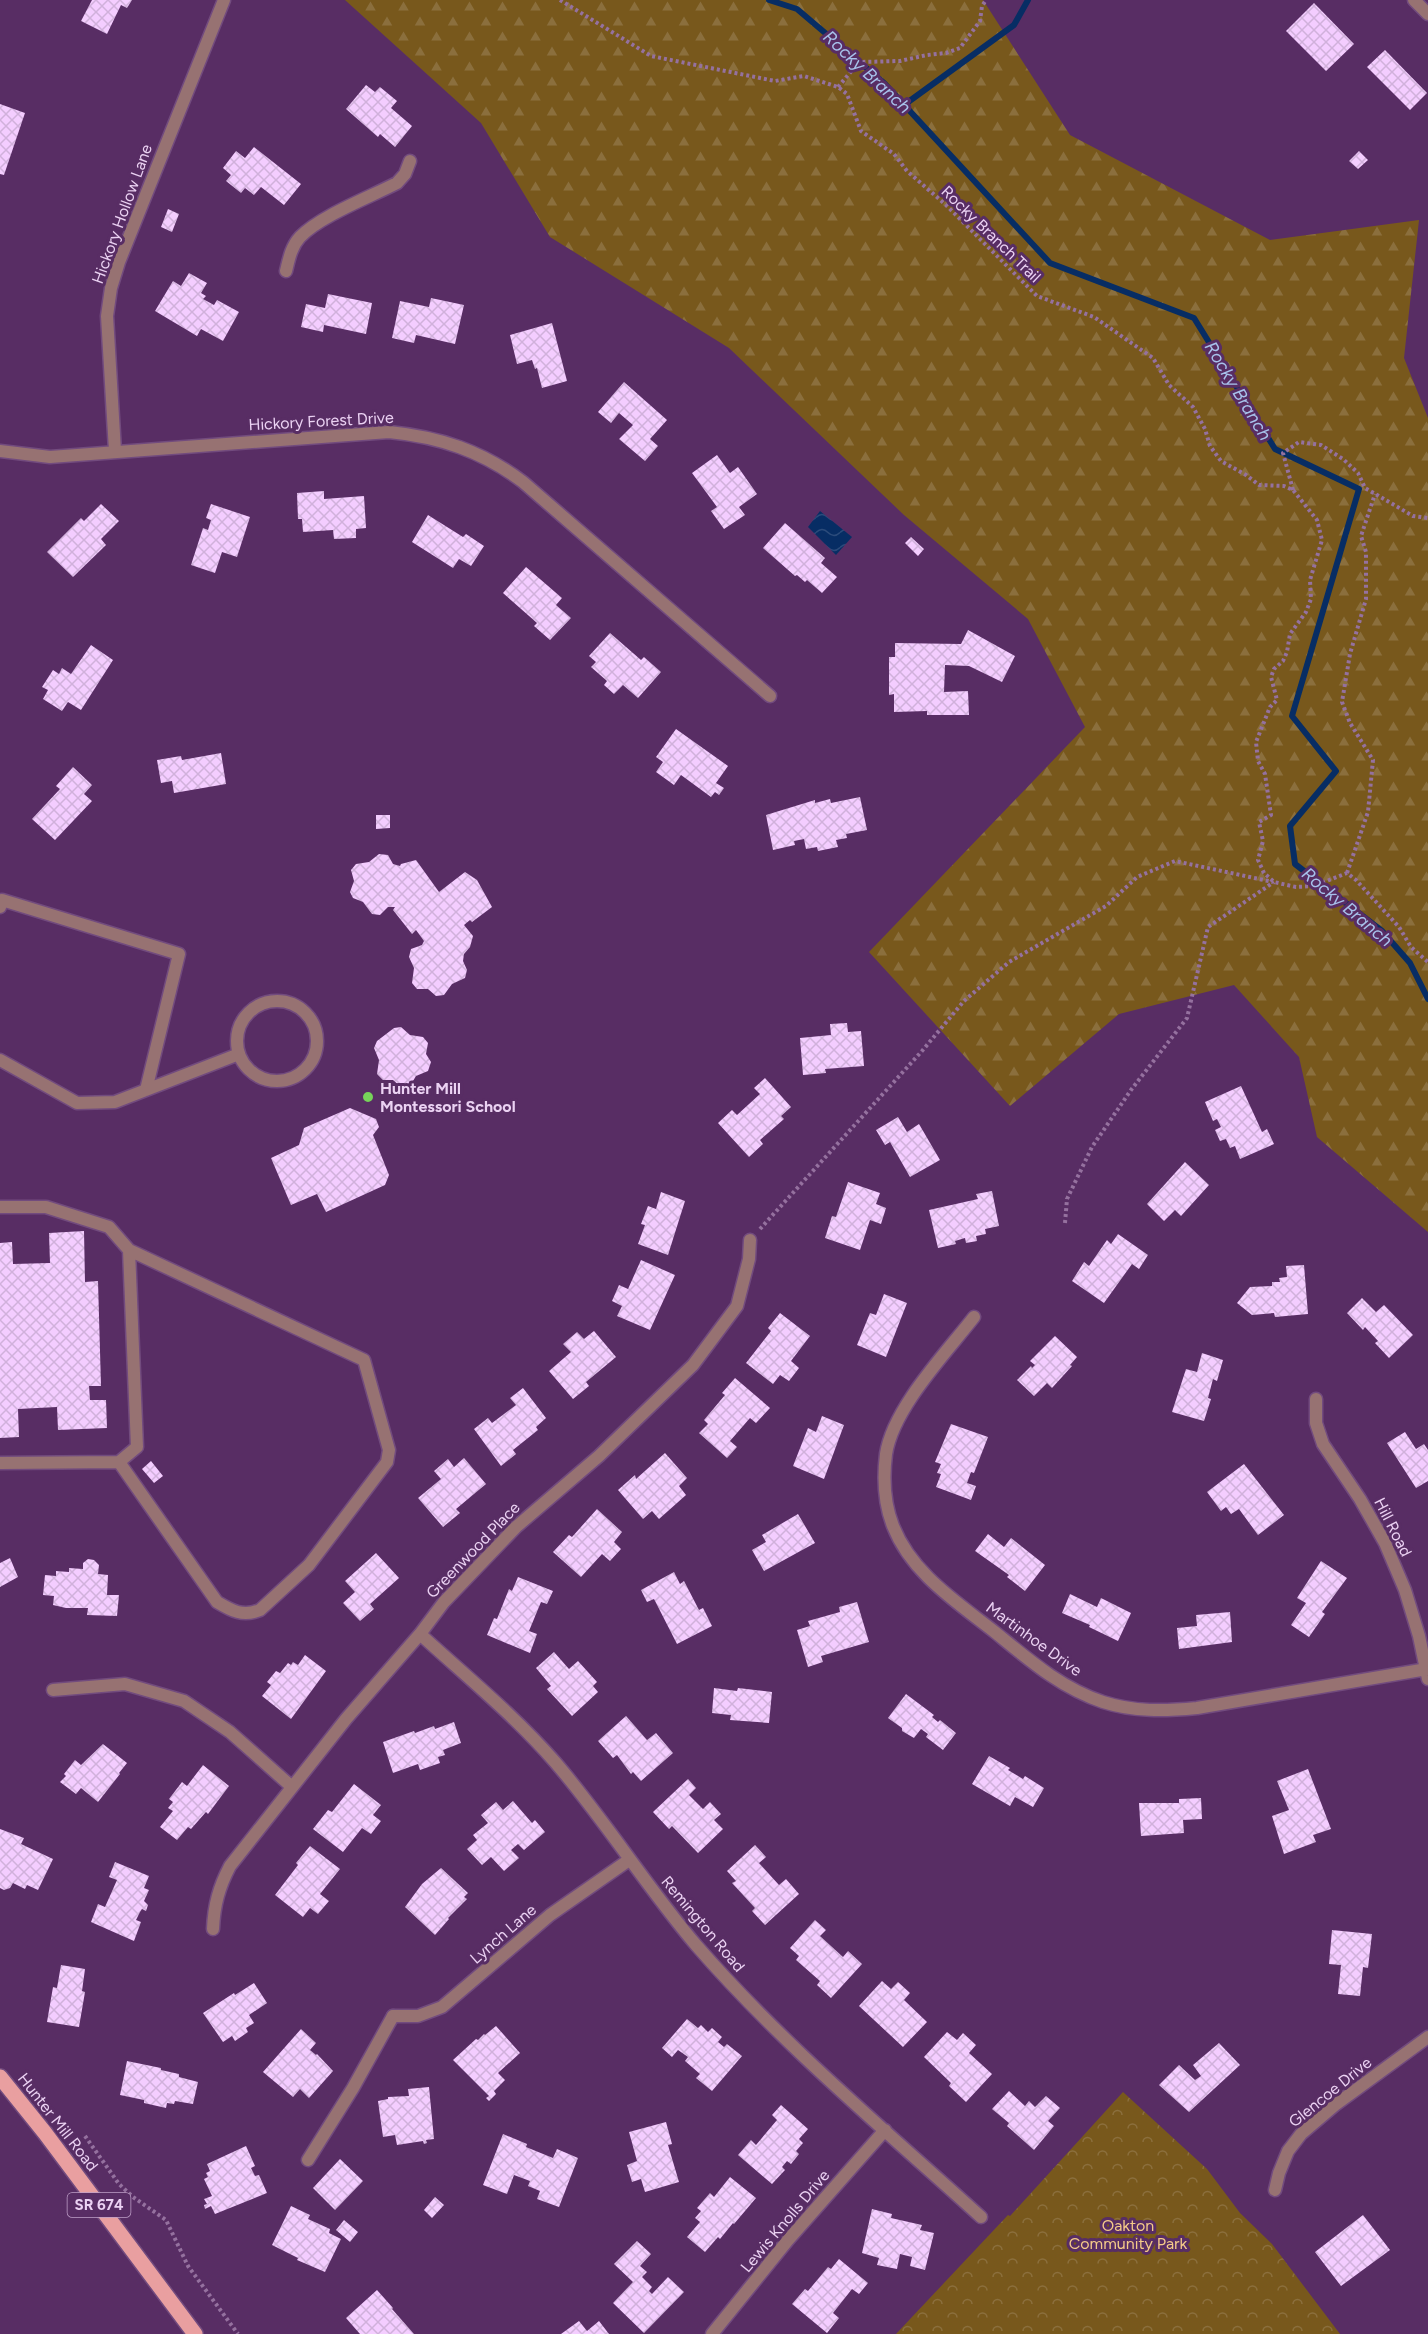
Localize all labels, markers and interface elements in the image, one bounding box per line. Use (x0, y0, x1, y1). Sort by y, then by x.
water label: Rocky Branch (819, 26, 915, 118)
street label: Hickory Hollow Lane (88, 141, 156, 286)
street label: Rocky Branch Trail (937, 182, 1045, 286)
water label: Rocky Branch (1200, 337, 1276, 445)
street label: Hickory Forest Drive (248, 408, 394, 434)
water label: Rocky Branch (1297, 863, 1397, 951)
place label: Hunter Mill Montessori School (380, 1079, 516, 1116)
marker: Hunter Mill Montessori School (361, 1090, 375, 1104)
street label: Hill Road (1370, 1494, 1416, 1560)
street label: Greenwood Place (422, 1498, 524, 1602)
street label: Martinhoe Drive (982, 1598, 1086, 1680)
street label: Remington Road (657, 1872, 749, 1976)
street label: Lynch Lane (466, 1900, 540, 1968)
street label: Glencoe Drive (1285, 2053, 1375, 2131)
street label: Hunter Mill Road (14, 2069, 102, 2175)
street label: Lewis Knolls Drive (737, 2166, 834, 2276)
road number: SR 674 (68, 2193, 130, 2217)
park label: Oakton Community Park (1069, 2216, 1187, 2253)

